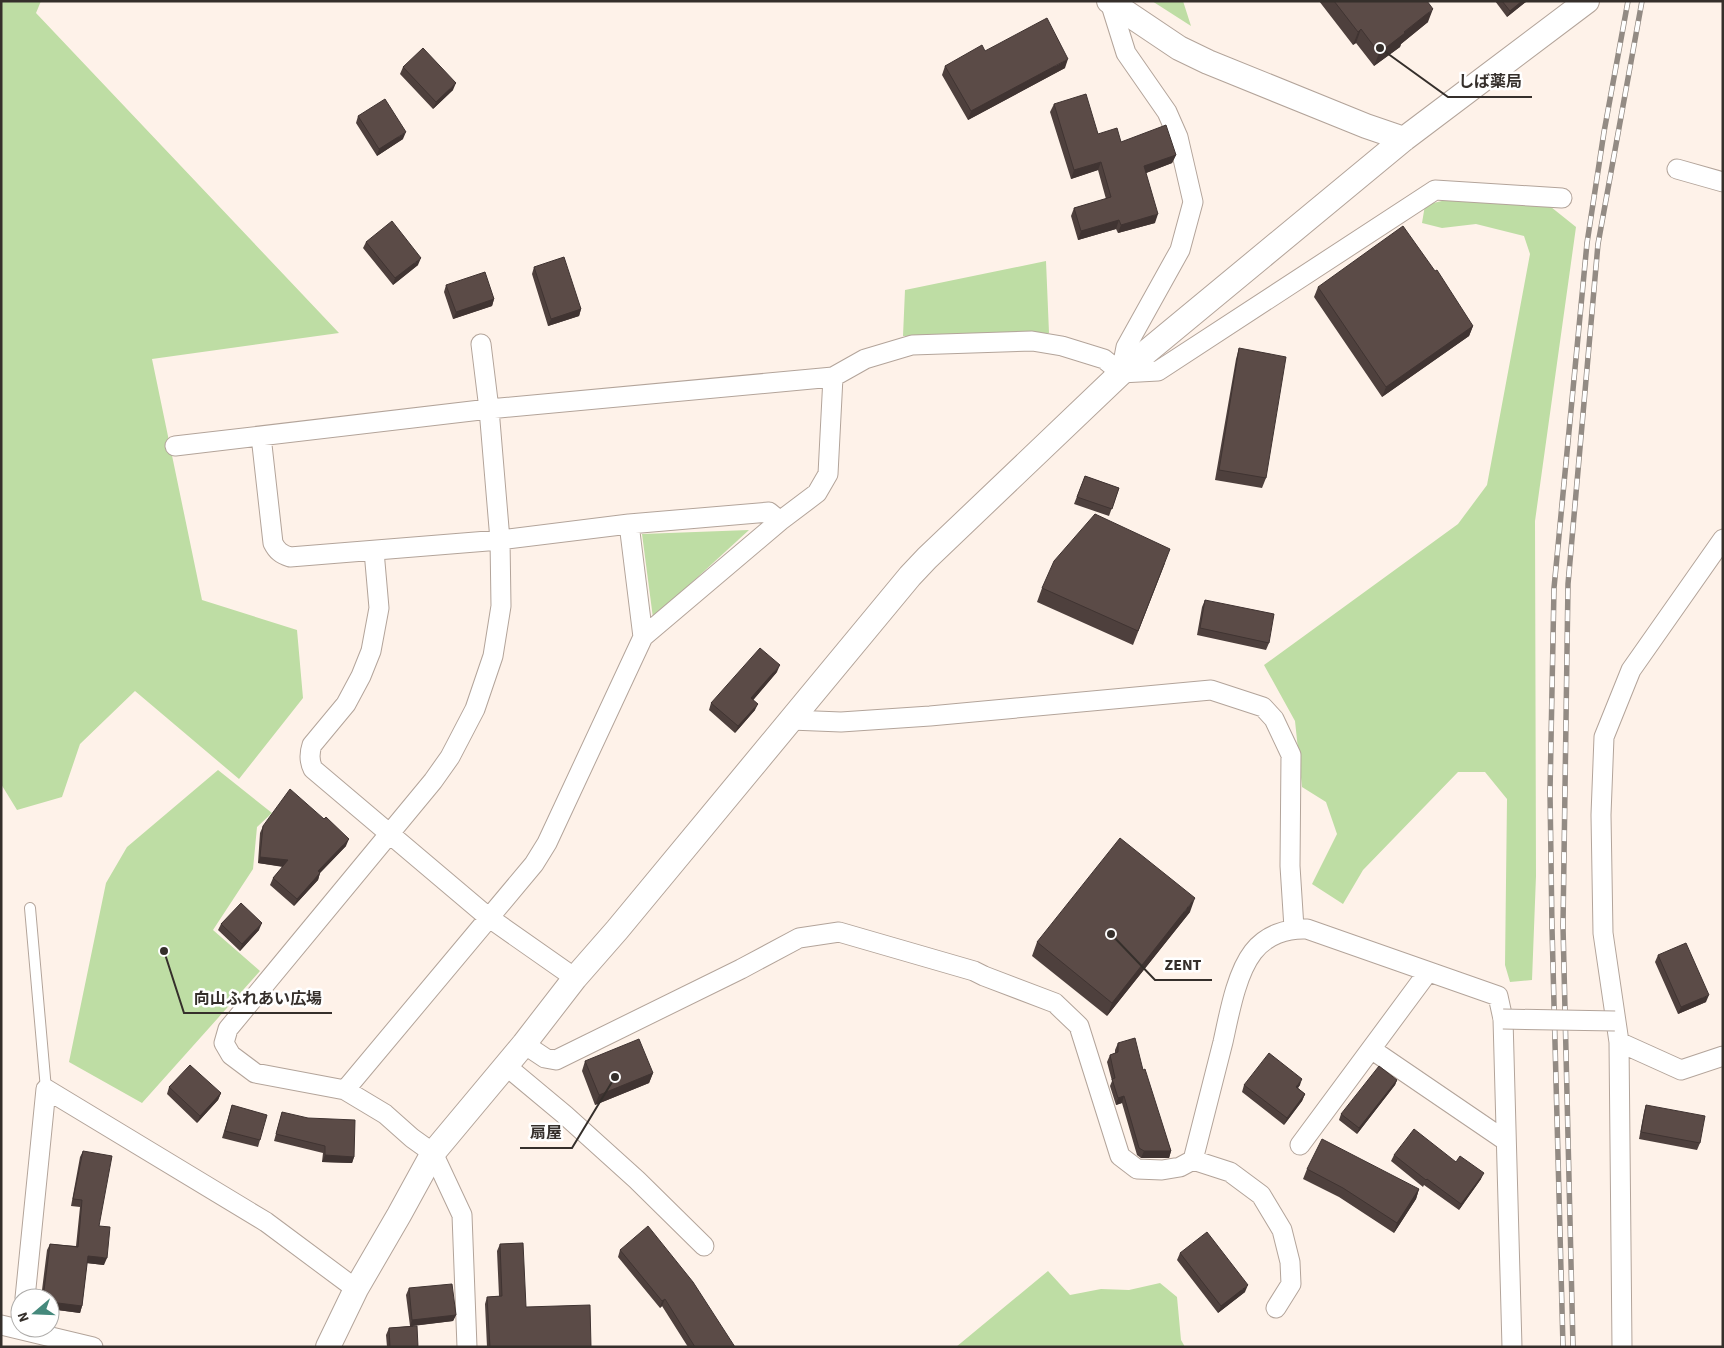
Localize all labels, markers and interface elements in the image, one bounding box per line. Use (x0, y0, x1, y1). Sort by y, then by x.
callout: しば薬局 (1448, 66, 1532, 97)
text: しば薬局 (1458, 71, 1522, 93)
callout: ZENT (1155, 949, 1212, 980)
text: ZENT (1165, 954, 1202, 976)
callout: 向山ふれあい広場 (184, 982, 332, 1013)
text: 向山ふれあい広場 (194, 988, 322, 1010)
callout: 扇屋 (520, 1117, 572, 1148)
text: 扇屋 (530, 1122, 562, 1144)
north arrow (10, 1288, 60, 1338)
text: N (13, 1309, 35, 1325)

